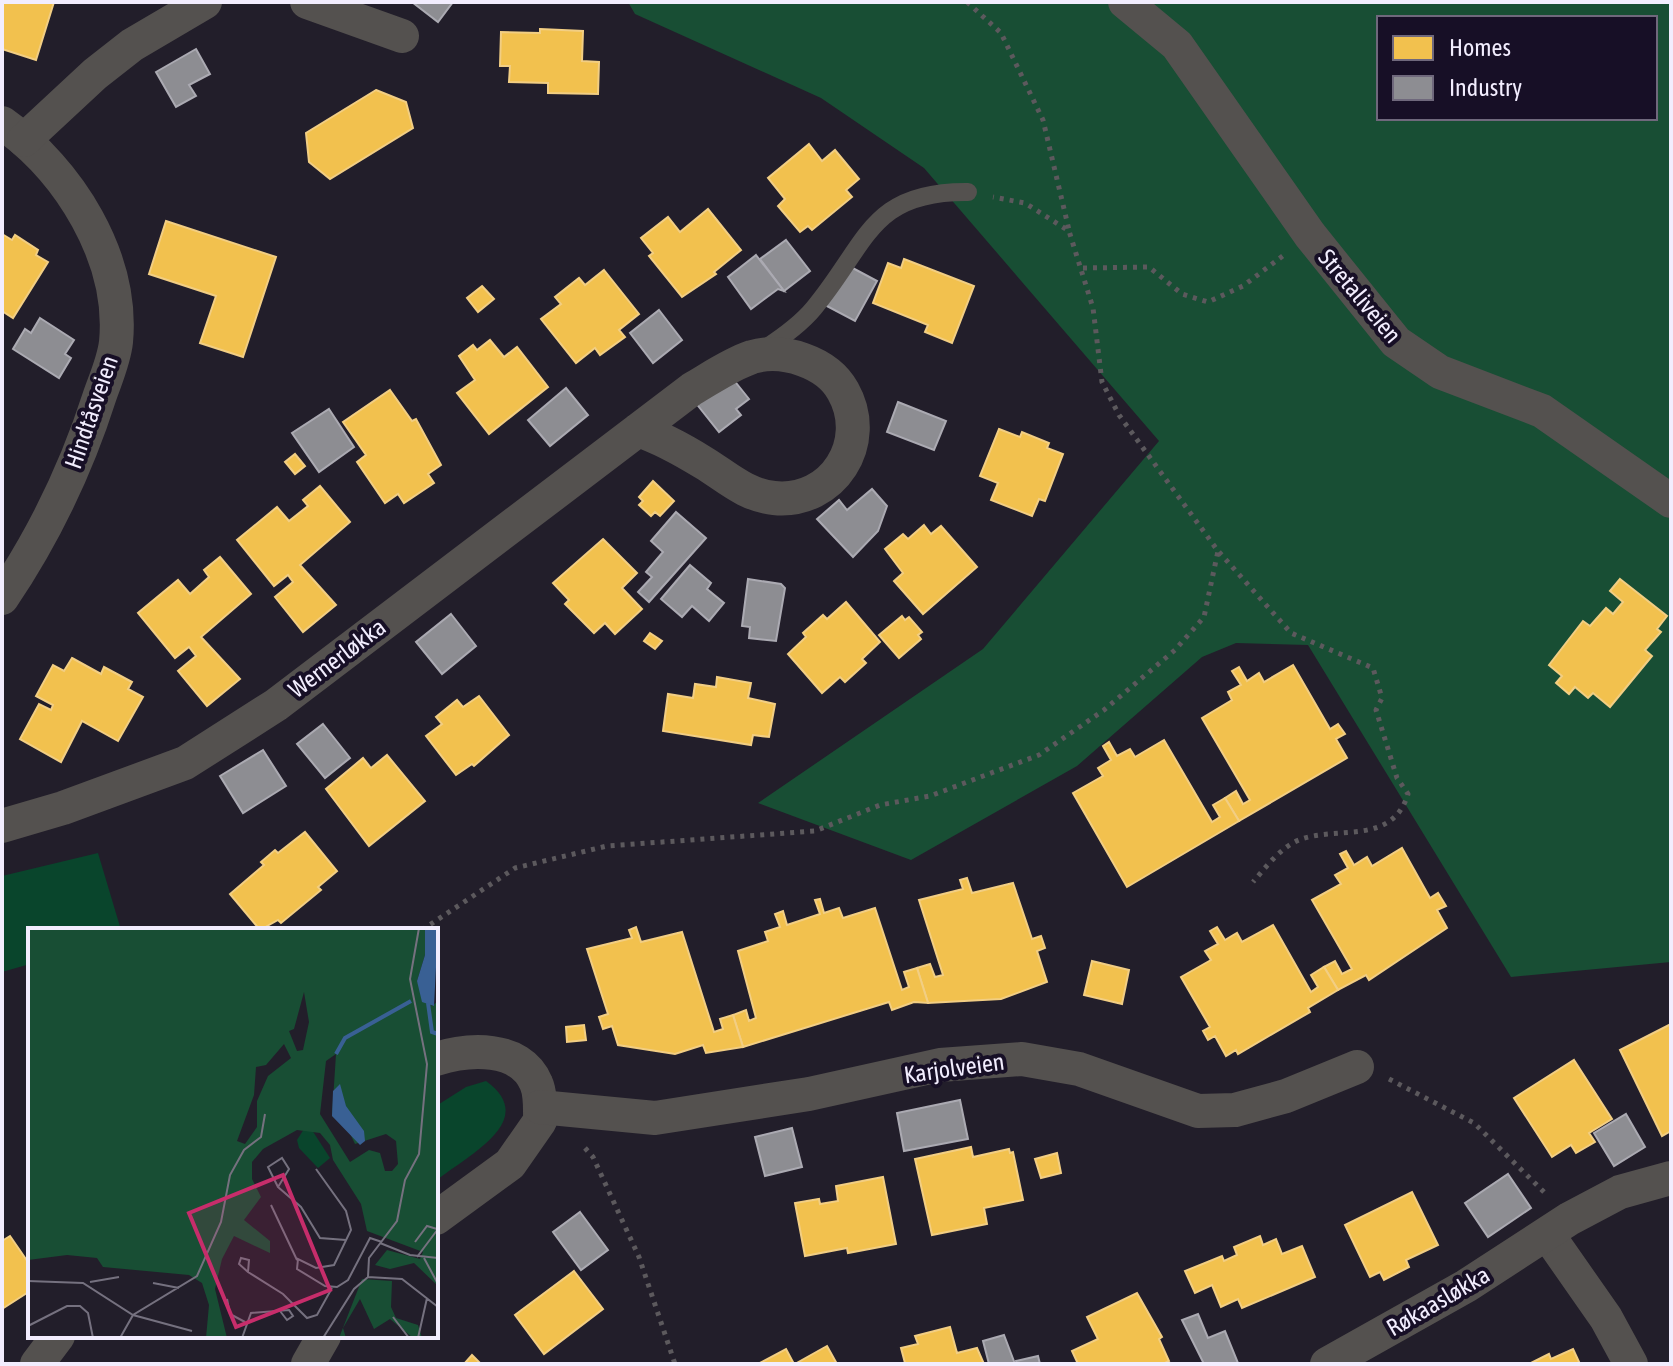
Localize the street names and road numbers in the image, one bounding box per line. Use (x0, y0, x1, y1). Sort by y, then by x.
street label: Stretaliveien (1313, 244, 1407, 348)
street label: Hindtåsveien (59, 352, 123, 472)
street label: Wernerløkka (283, 613, 391, 703)
street label: Karjolveien (902, 1048, 1006, 1088)
street label: Røkaasløkka (1382, 1261, 1494, 1341)

